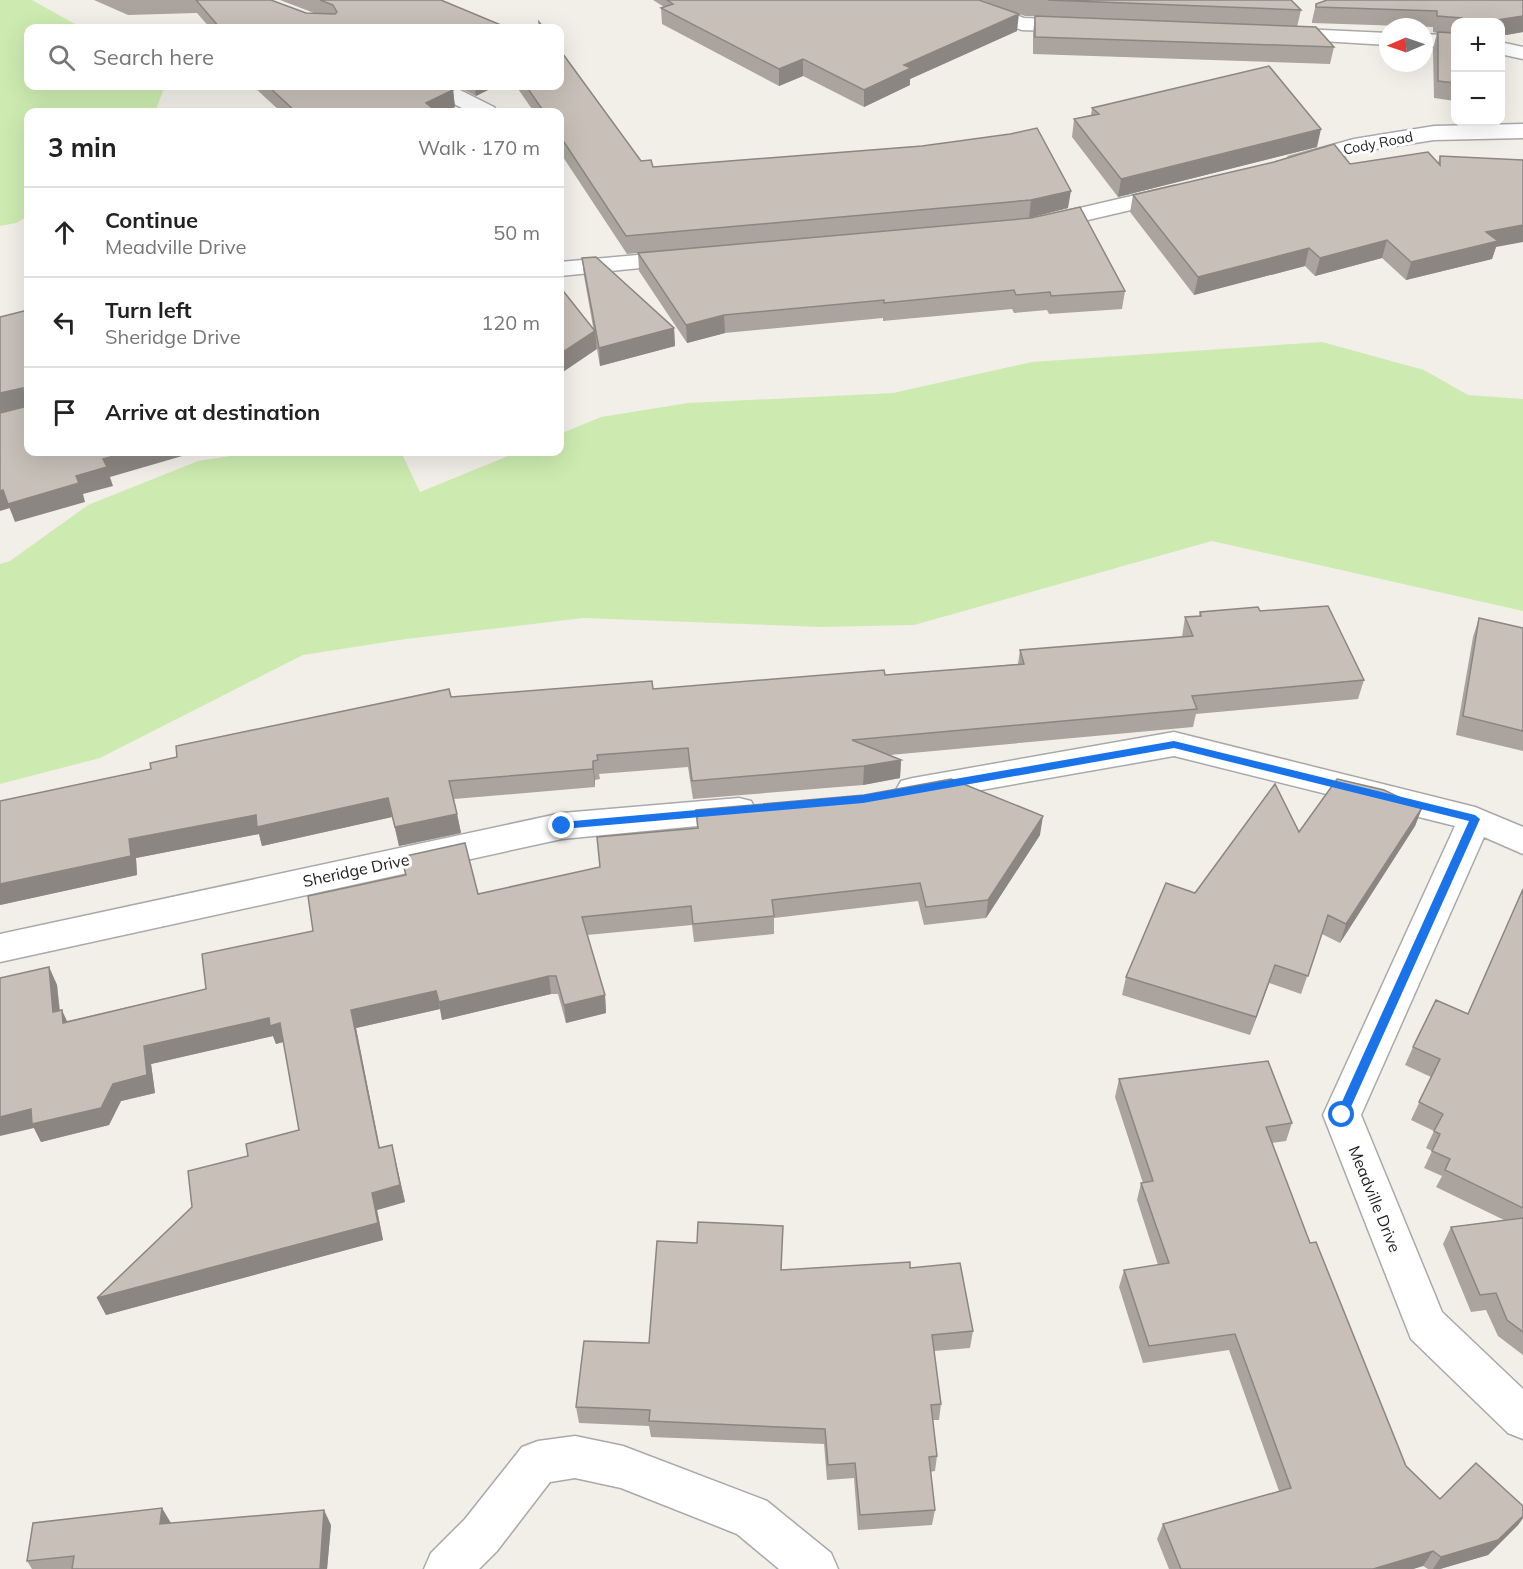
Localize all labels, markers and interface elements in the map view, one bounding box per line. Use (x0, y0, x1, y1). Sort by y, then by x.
north arrow (1379, 18, 1433, 72)
map controls (1451, 18, 1505, 126)
button: + (1451, 18, 1505, 72)
search box (24, 24, 564, 90)
icon: search (45, 41, 78, 74)
text: Search here (93, 43, 214, 71)
button: − (1451, 72, 1505, 126)
street label: Cody Road (1341, 127, 1415, 159)
text: 3 min (48, 131, 117, 164)
text: Walk · 170 m (418, 135, 540, 160)
text: Continue (105, 206, 198, 234)
icon: ahead (48, 216, 81, 249)
text: 50 m (493, 220, 540, 245)
text: Meadville Drive (105, 234, 246, 259)
text: Turn left (105, 296, 192, 324)
icon: left (48, 306, 81, 339)
text: 120 m (481, 310, 540, 335)
text: Sheridge Drive (105, 324, 241, 349)
icon: arrive (48, 396, 81, 429)
text: Arrive at destination (105, 398, 320, 426)
route end (548, 812, 574, 838)
street label: Sheridge Drive (301, 849, 411, 891)
route start (1328, 1101, 1354, 1127)
street label: Meadville Drive (1345, 1143, 1405, 1255)

